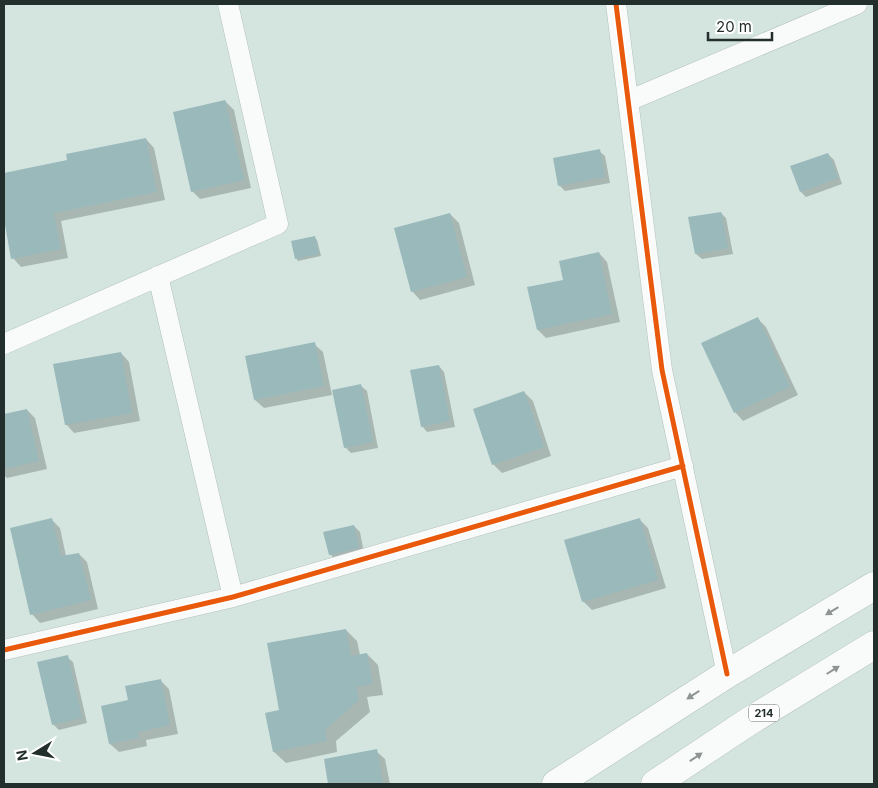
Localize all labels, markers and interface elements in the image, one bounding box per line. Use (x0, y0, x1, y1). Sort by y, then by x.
scale bar (708, 10, 772, 42)
text: 20 m (716, 17, 752, 36)
one-way arrow (826, 607, 839, 616)
one-way arrow (827, 666, 840, 675)
one-way arrow (687, 691, 700, 700)
road number: 214 (749, 704, 779, 721)
north arrow (10, 728, 60, 778)
text: N (12, 749, 31, 762)
one-way arrow (689, 752, 703, 762)

